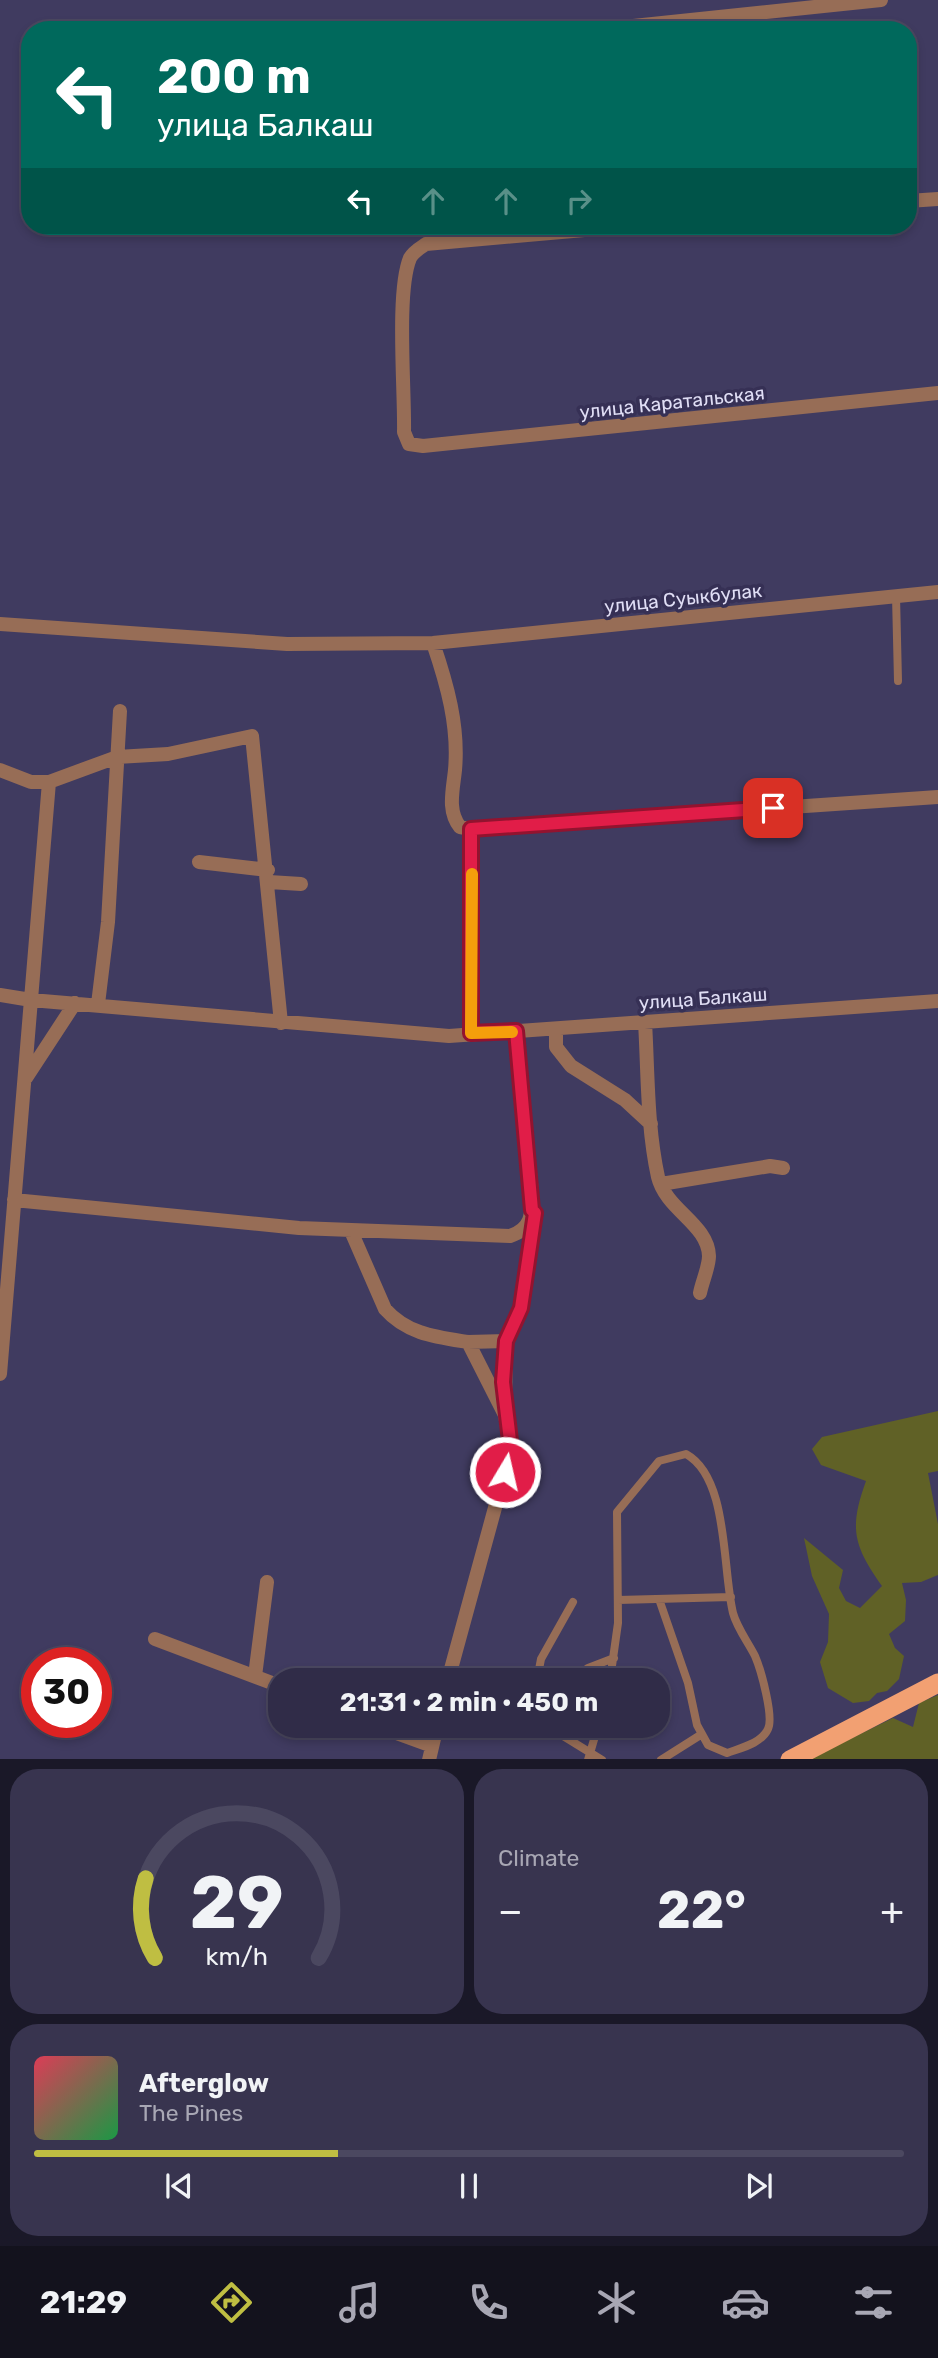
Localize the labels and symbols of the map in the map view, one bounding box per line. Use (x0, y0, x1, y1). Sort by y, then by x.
street label: улица Каратальская (578, 381, 766, 424)
street label: улица Суыкбулак (603, 579, 763, 618)
pin (743, 778, 803, 838)
street label: улица Балкаш (638, 983, 768, 1014)
position arrow (468, 1435, 542, 1509)
speed limit sign: 30 (21, 1647, 112, 1738)

